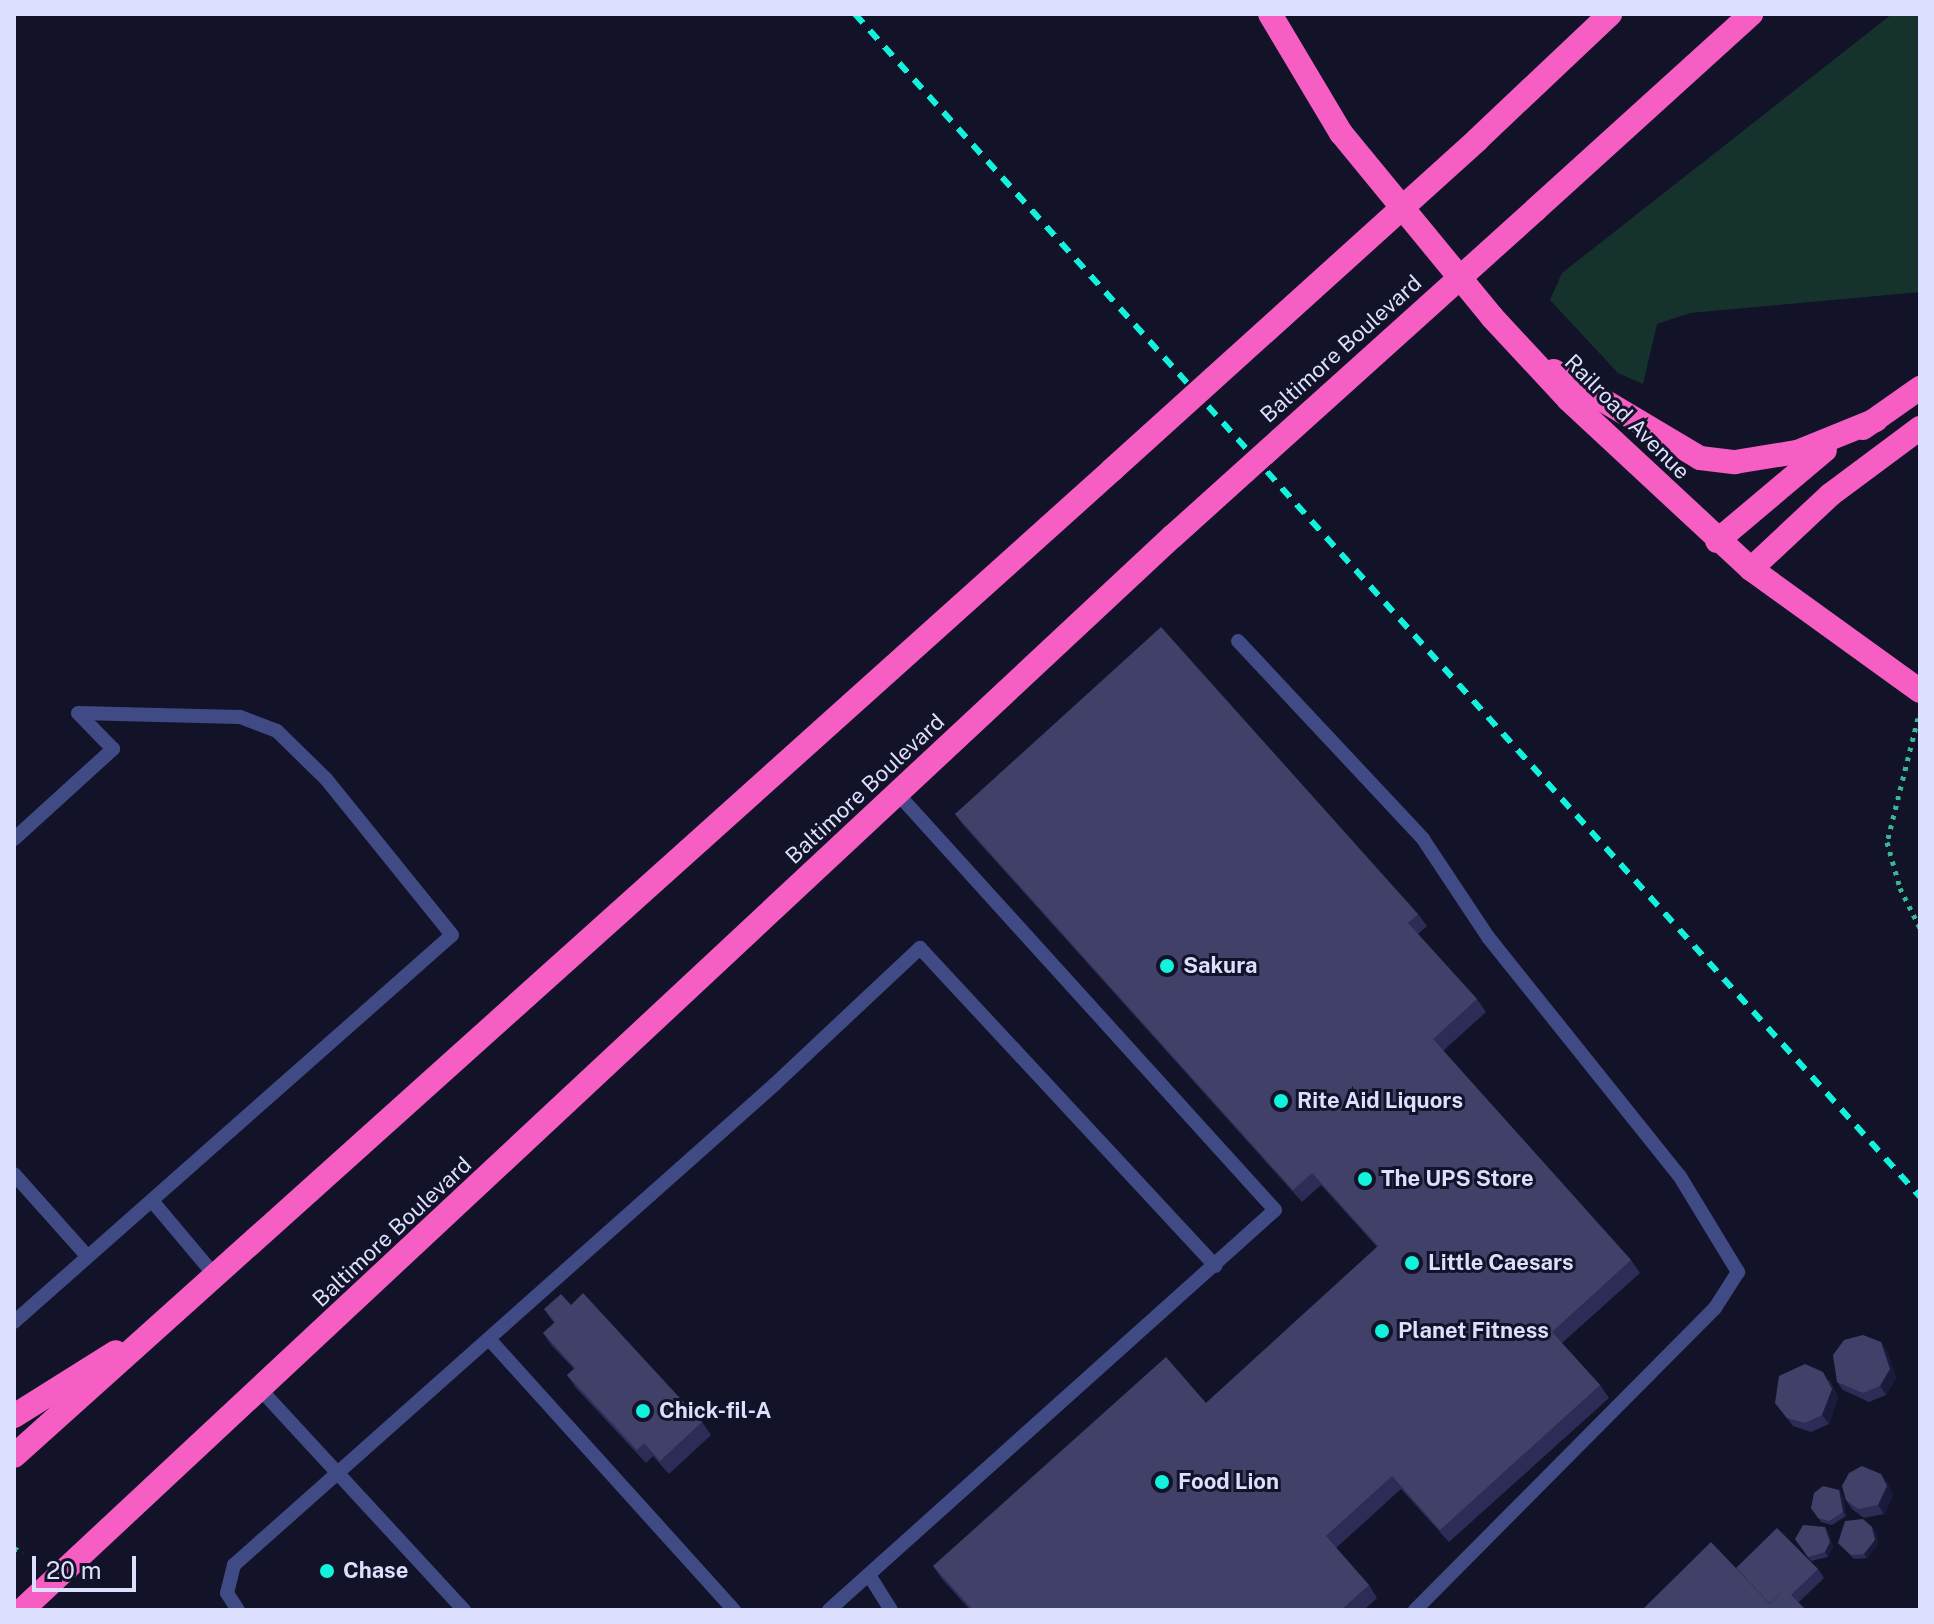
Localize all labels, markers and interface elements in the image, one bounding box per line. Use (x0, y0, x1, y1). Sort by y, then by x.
street label: Baltimore Boulevard (1255, 270, 1427, 428)
street label: Railroad Avenue (1559, 349, 1695, 485)
street label: Baltimore Boulevard (780, 709, 950, 869)
place label: Sakura (1183, 953, 1258, 979)
marker: Sakura (1158, 957, 1176, 975)
place label: Rite Aid Liquors (1297, 1088, 1463, 1114)
marker: Rite Aid Liquors (1272, 1092, 1290, 1110)
street label: Baltimore Boulevard (307, 1152, 477, 1312)
place label: The UPS Store (1381, 1166, 1534, 1192)
marker: The UPS Store (1356, 1170, 1374, 1188)
place label: Little Caesars (1428, 1250, 1574, 1276)
marker: Little Caesars (1403, 1254, 1421, 1272)
place label: Planet Fitness (1398, 1318, 1549, 1344)
marker: Planet Fitness (1373, 1322, 1391, 1340)
place label: Chick-fil-A (659, 1398, 771, 1424)
marker: Chick-fil-A (634, 1402, 652, 1420)
place label: Food Lion (1178, 1469, 1279, 1495)
marker: Food Lion (1153, 1473, 1171, 1491)
scale bar (36, 1540, 140, 1590)
text: 20 m (46, 1556, 102, 1584)
place label: Chase (343, 1558, 408, 1584)
marker: Chase (318, 1562, 336, 1580)

